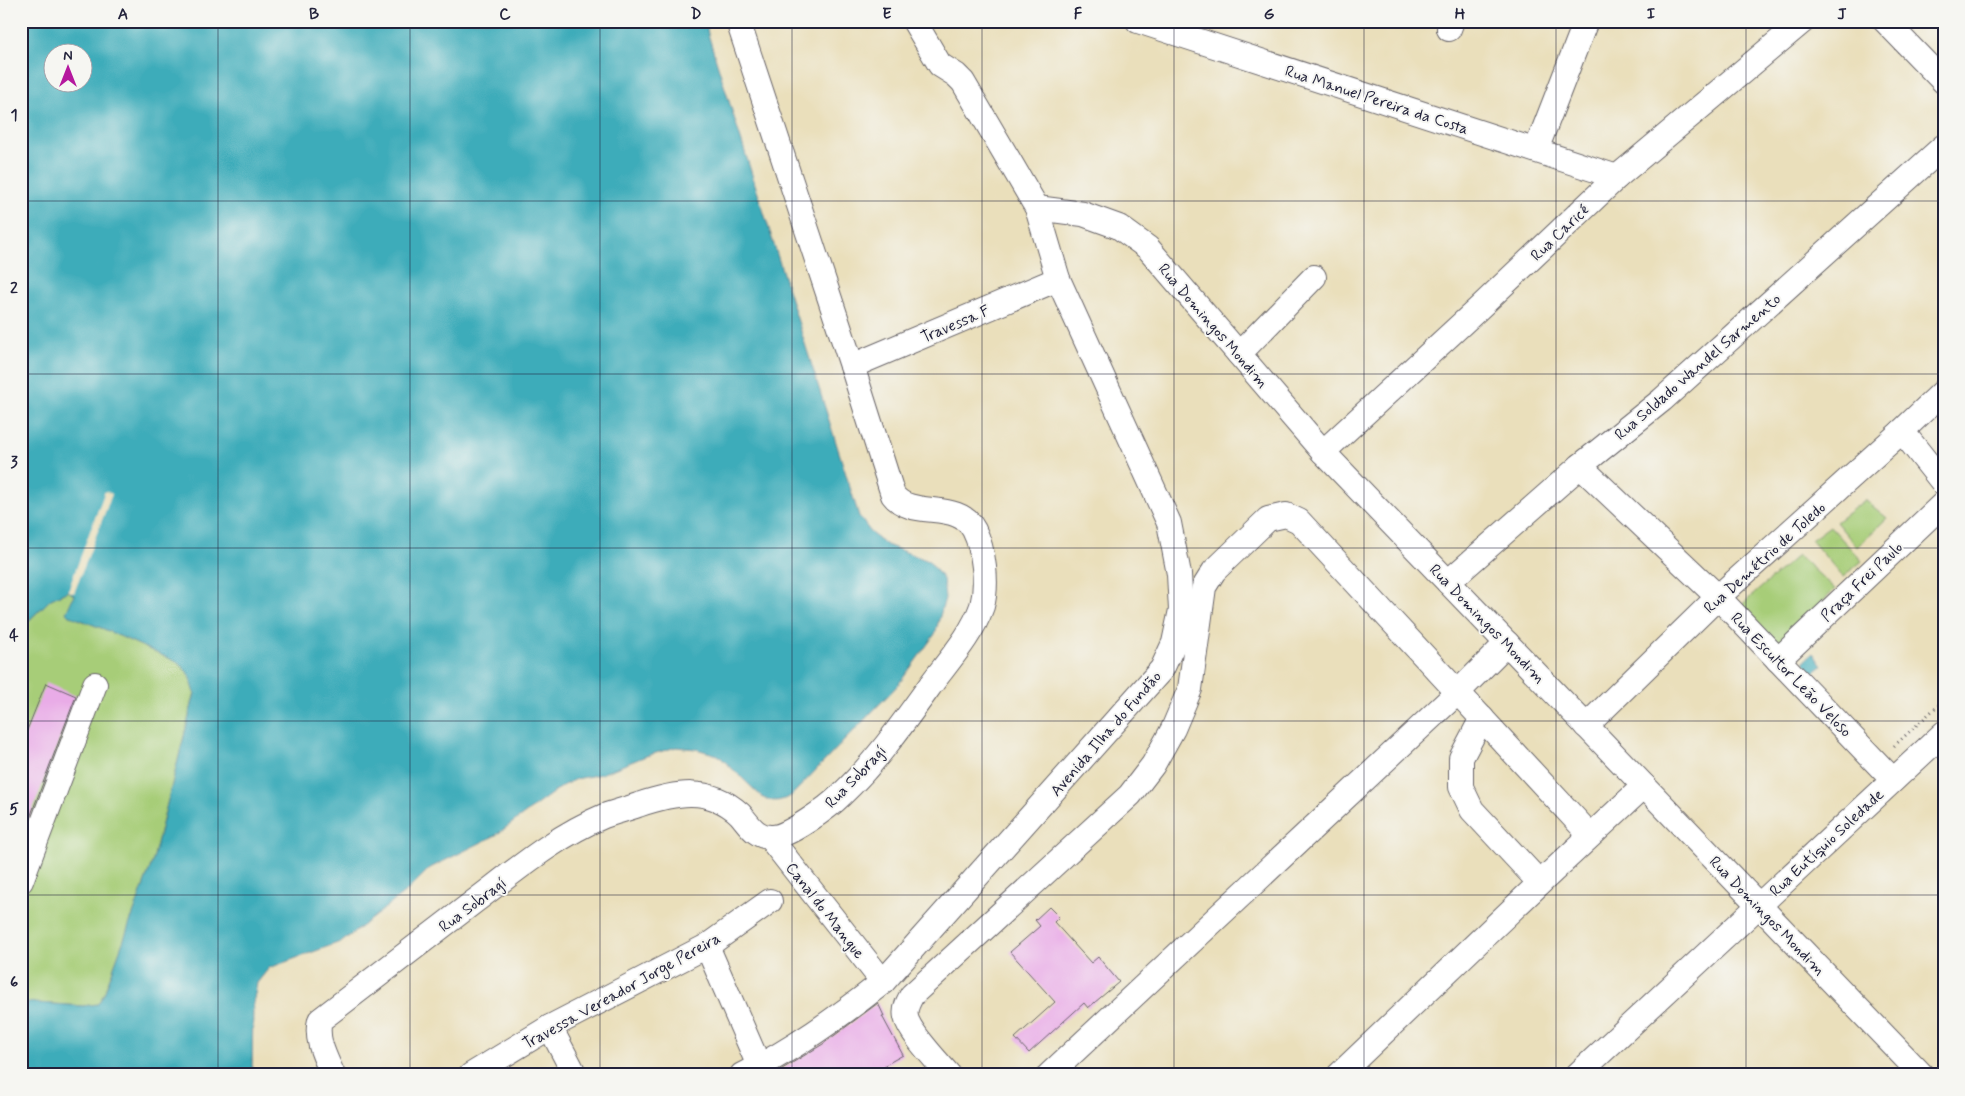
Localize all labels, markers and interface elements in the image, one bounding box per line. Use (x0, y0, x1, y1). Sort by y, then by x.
text: A (118, 4, 128, 25)
text: B (309, 4, 319, 25)
text: C (499, 4, 511, 25)
text: D (690, 4, 702, 25)
text: E (882, 4, 892, 25)
text: F (1074, 4, 1083, 25)
text: G (1264, 4, 1275, 25)
text: H (1455, 4, 1466, 25)
text: I (1647, 4, 1656, 25)
text: J (1837, 4, 1847, 25)
north arrow (42, 42, 92, 92)
text: N (63, 47, 73, 65)
street label: Rua Manuel Pereira da Costa (1282, 61, 1471, 140)
text: 1 (10, 105, 18, 126)
street label: Rua Caricé (1526, 200, 1594, 266)
street label: Rua Domingos Mondim (1153, 259, 1273, 393)
text: 2 (10, 278, 18, 299)
street label: Rua Soldado Wandel Sarmento (1610, 289, 1786, 445)
street label: Travessa F (918, 300, 993, 348)
text: 3 (10, 452, 18, 473)
street label: Rua Demétrio de Toledo (1700, 498, 1830, 619)
street label: Praça Frei Paulo (1816, 538, 1908, 627)
street label: Rua Domingos Mondim (1424, 560, 1550, 688)
street label: Rua Escultor Leão Veloso (1726, 608, 1856, 742)
text: 4 (9, 625, 19, 646)
street label: Avenida Ilha do Fundão (1046, 667, 1167, 801)
street label: Rua Sobragí (821, 741, 891, 813)
street label: Rua Eutíquio Soledade (1765, 785, 1889, 902)
text: 5 (9, 799, 19, 820)
street label: Rua Domingos Mondim (1704, 852, 1830, 980)
street label: Canal do Mangue (781, 858, 869, 964)
street label: Rua Sobragí (435, 873, 511, 938)
street label: Travessa Vereador Jorge Pereira (519, 928, 725, 1055)
text: 6 (10, 972, 18, 993)

